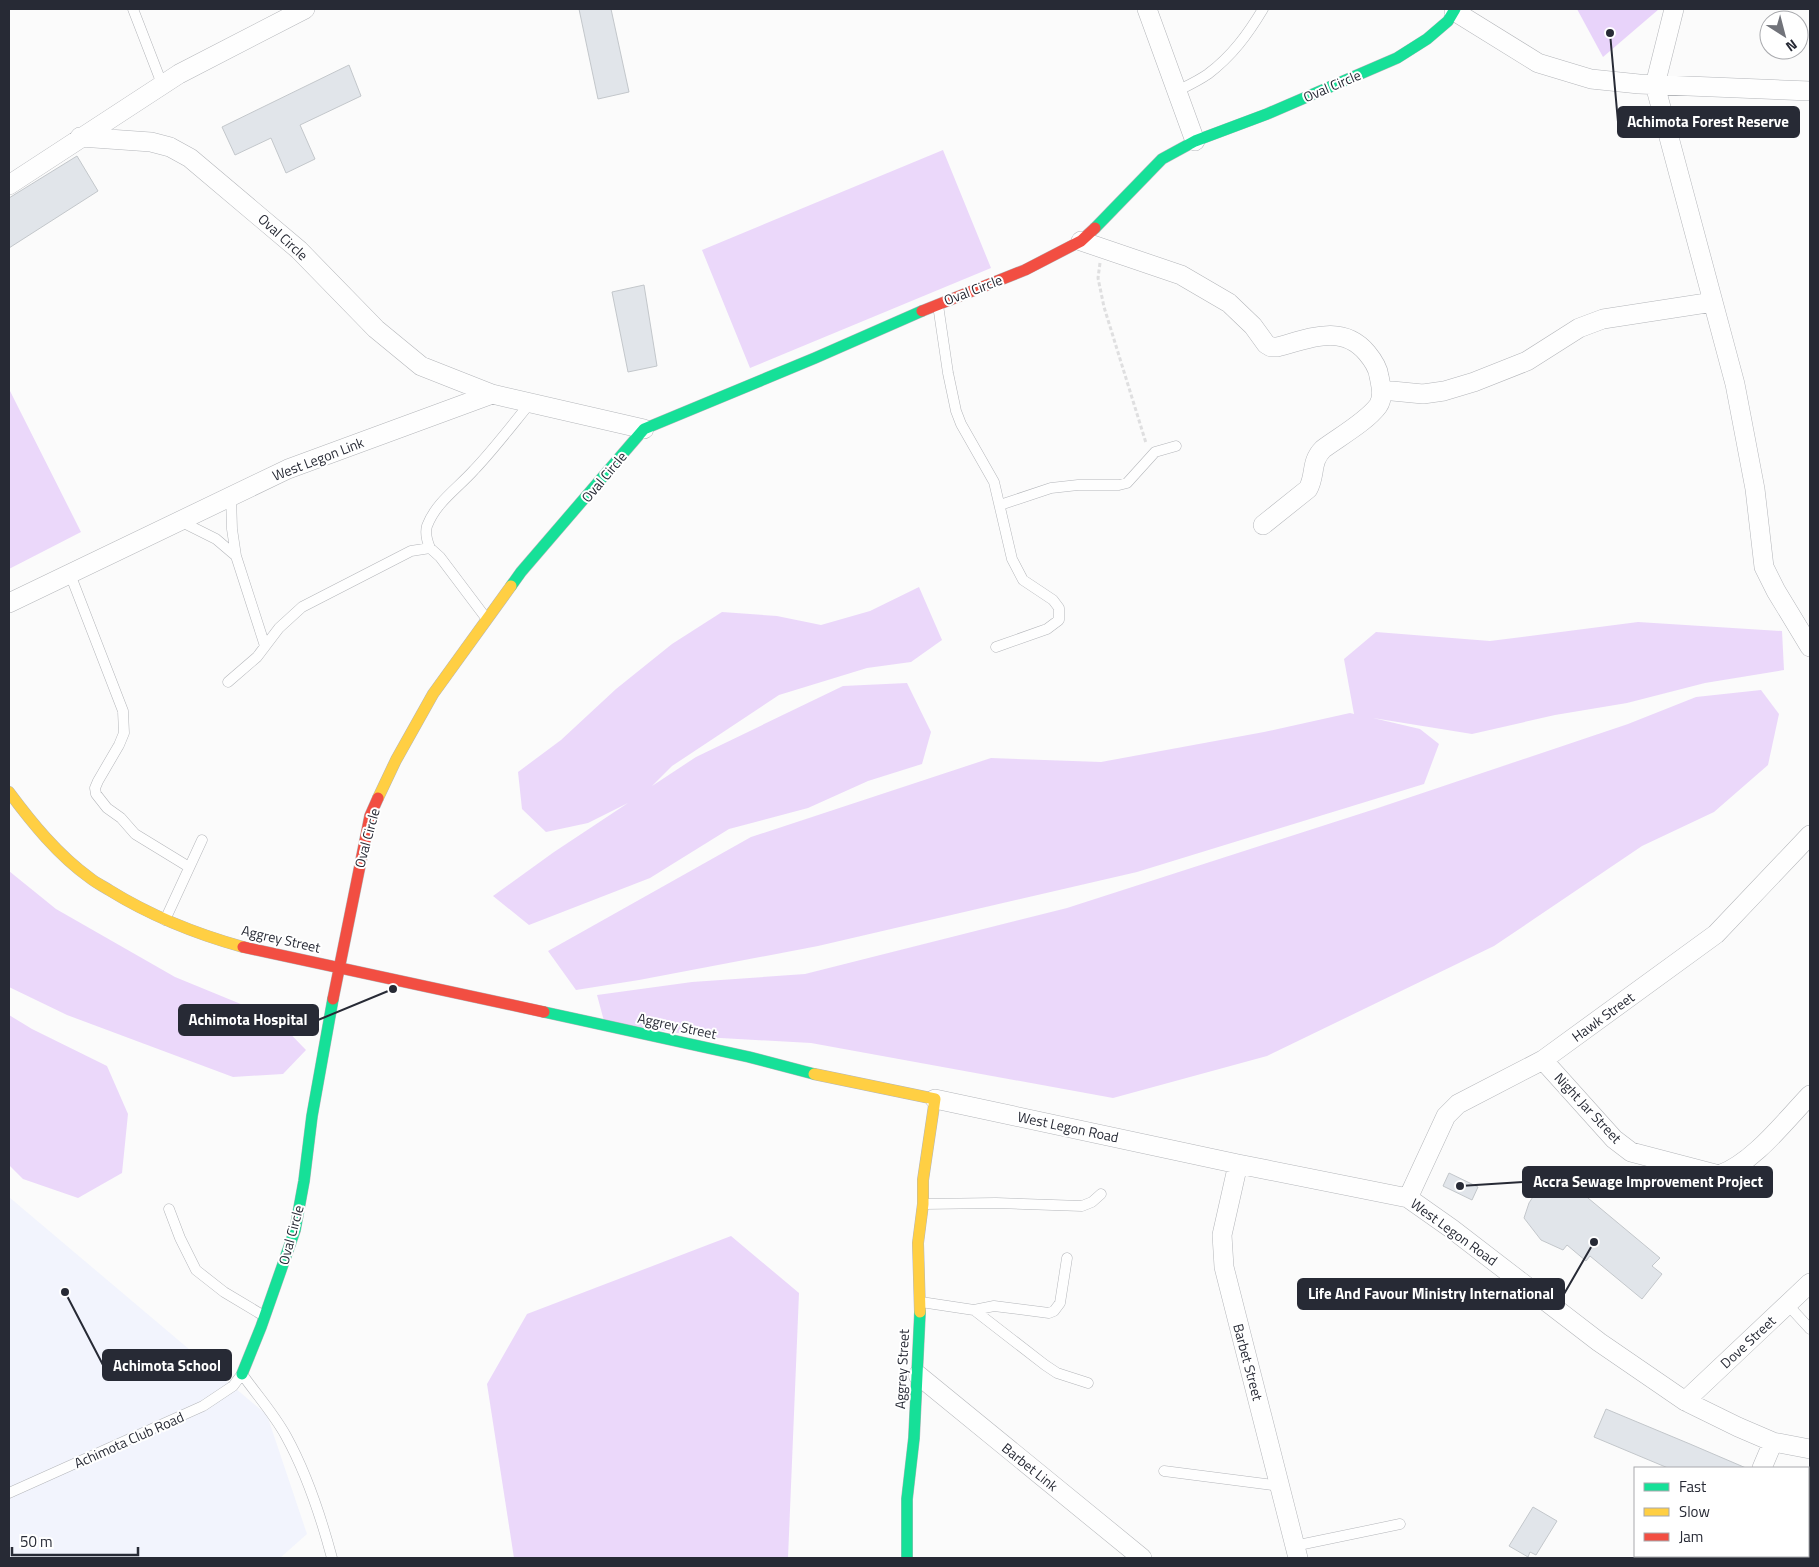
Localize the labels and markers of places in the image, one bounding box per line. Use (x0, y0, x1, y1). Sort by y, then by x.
callout: Achimota Forest Reserve (1618, 107, 1799, 137)
callout: Achimota Hospital (179, 1005, 318, 1035)
callout: Accra Sewage Improvement Project (1523, 1167, 1772, 1197)
callout: Life And Favour Ministry International (1298, 1279, 1564, 1309)
callout: Achimota School (103, 1350, 231, 1380)

